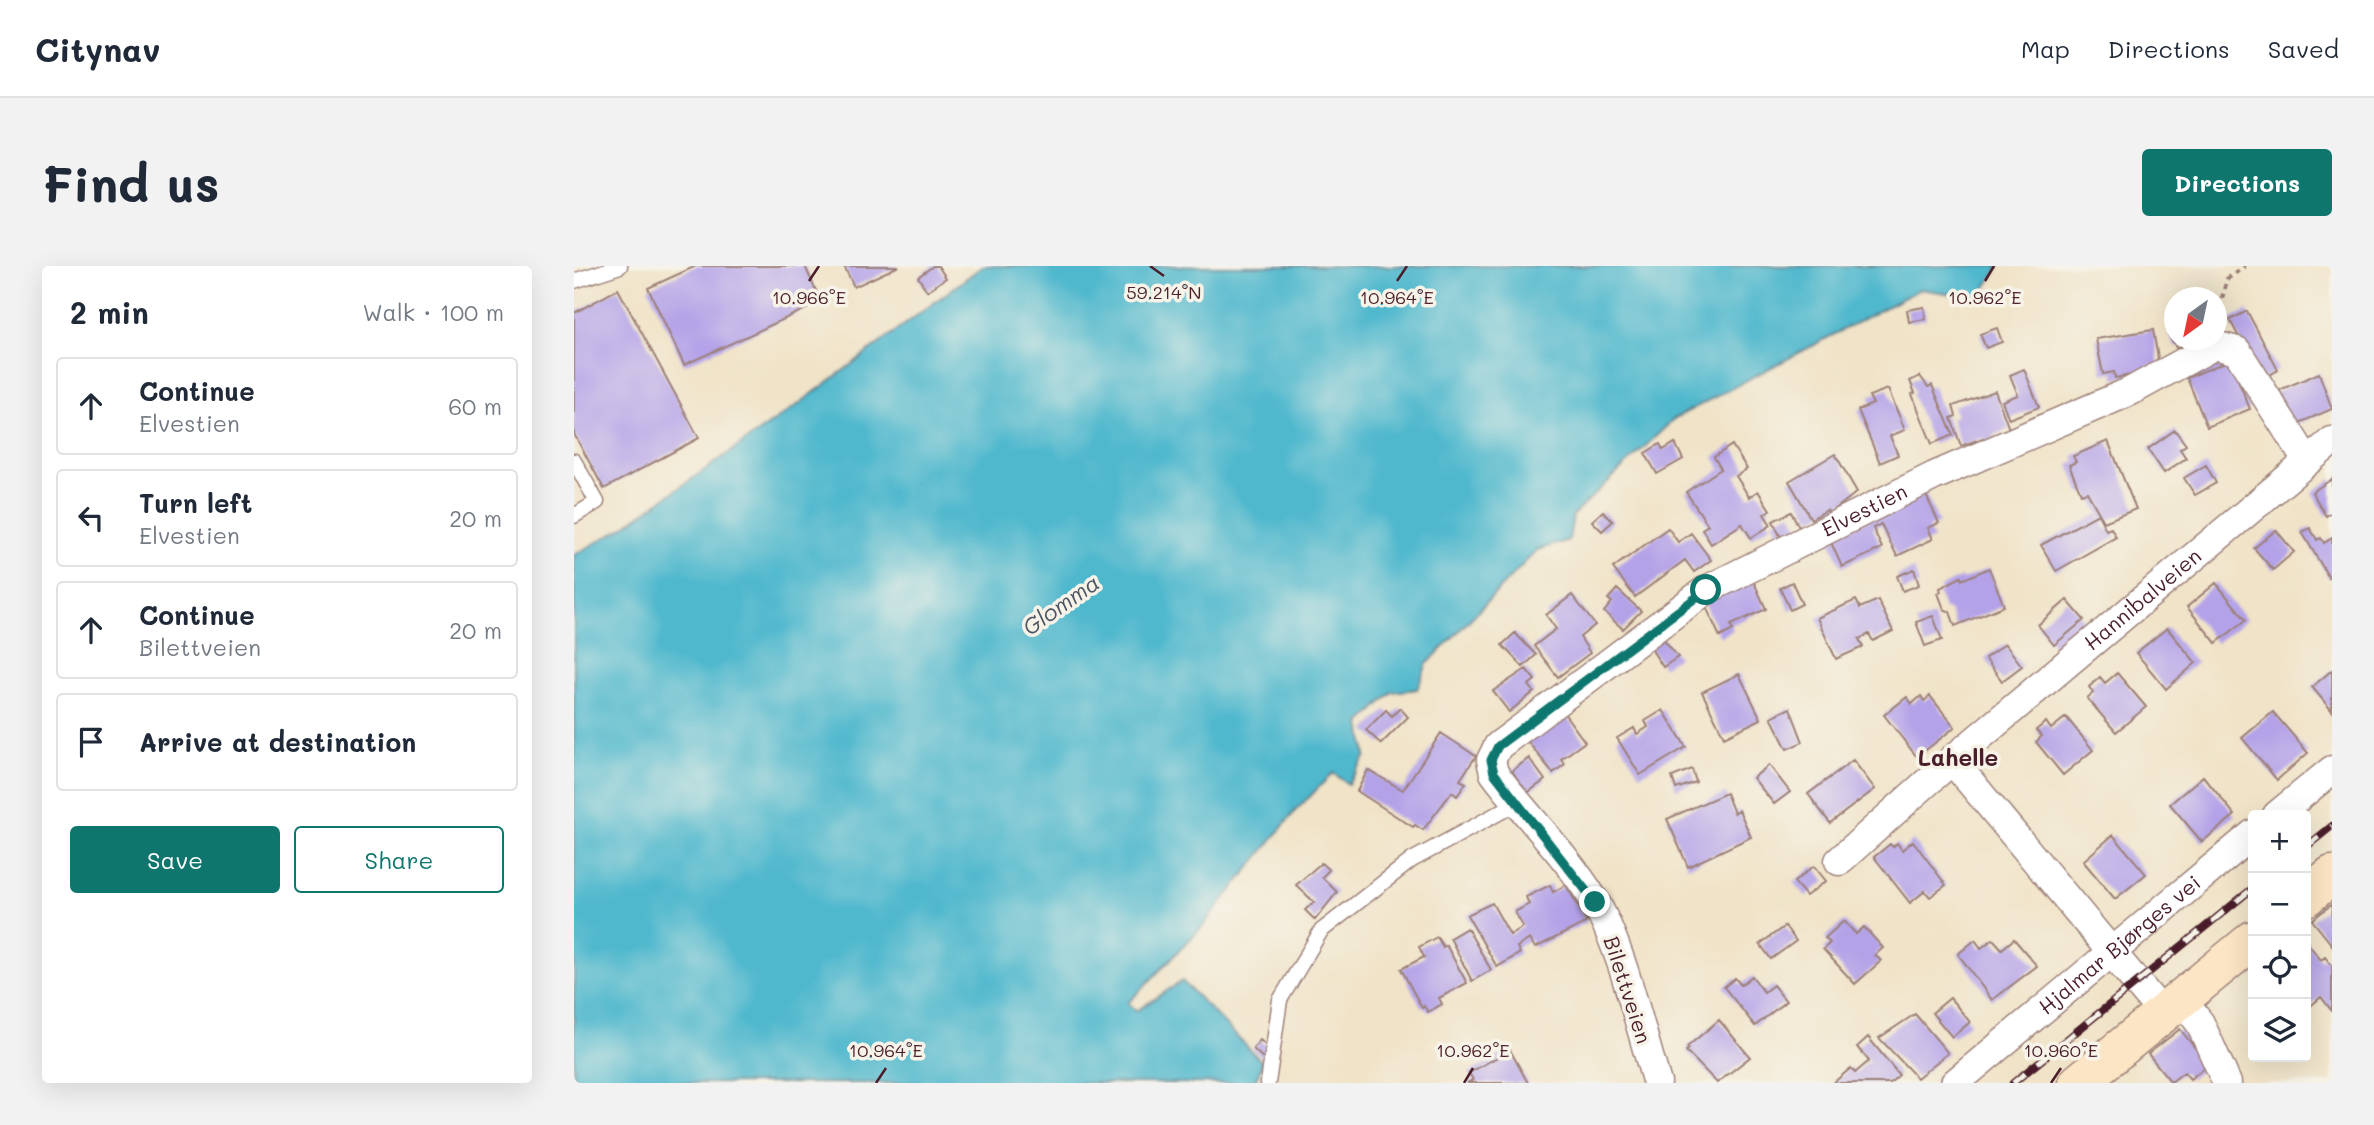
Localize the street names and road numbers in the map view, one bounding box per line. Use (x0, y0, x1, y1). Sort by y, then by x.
street label: Elvestien (1817, 477, 1911, 542)
street label: Hannibalveien (2078, 542, 2206, 655)
street label: Hjalmar Bjørges vei (2032, 868, 2206, 1020)
street label: Bilettveien (1598, 932, 1658, 1047)

